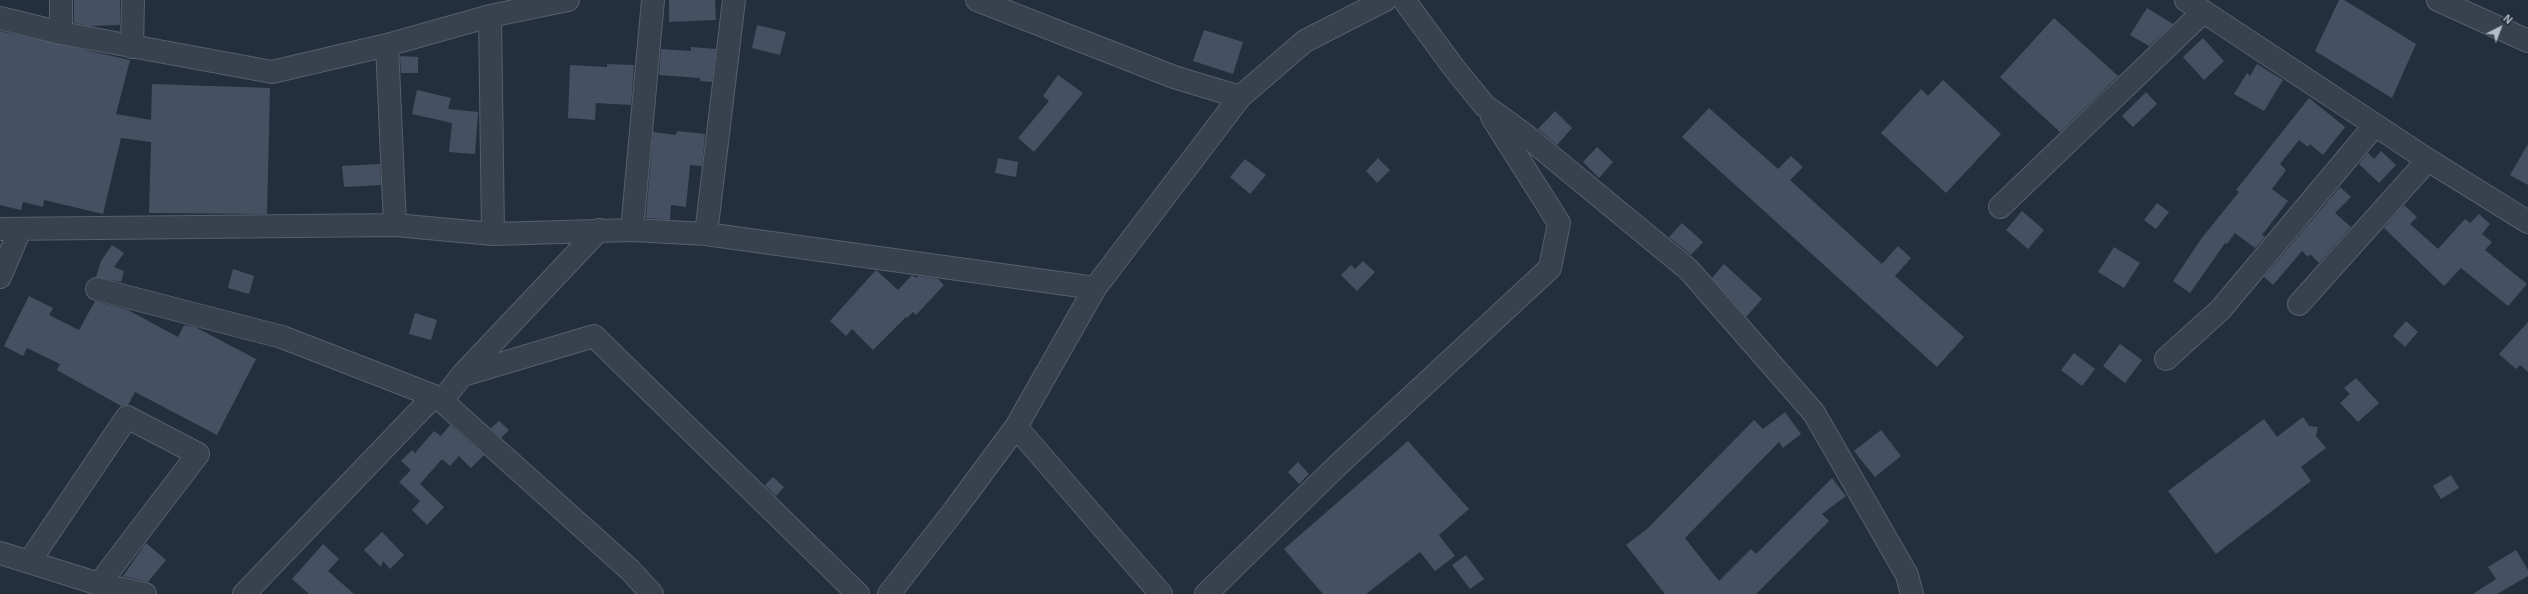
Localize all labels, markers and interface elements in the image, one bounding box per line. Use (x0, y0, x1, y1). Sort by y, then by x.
north arrow (2480, 8, 2520, 48)
text: N (2501, 11, 2516, 26)

